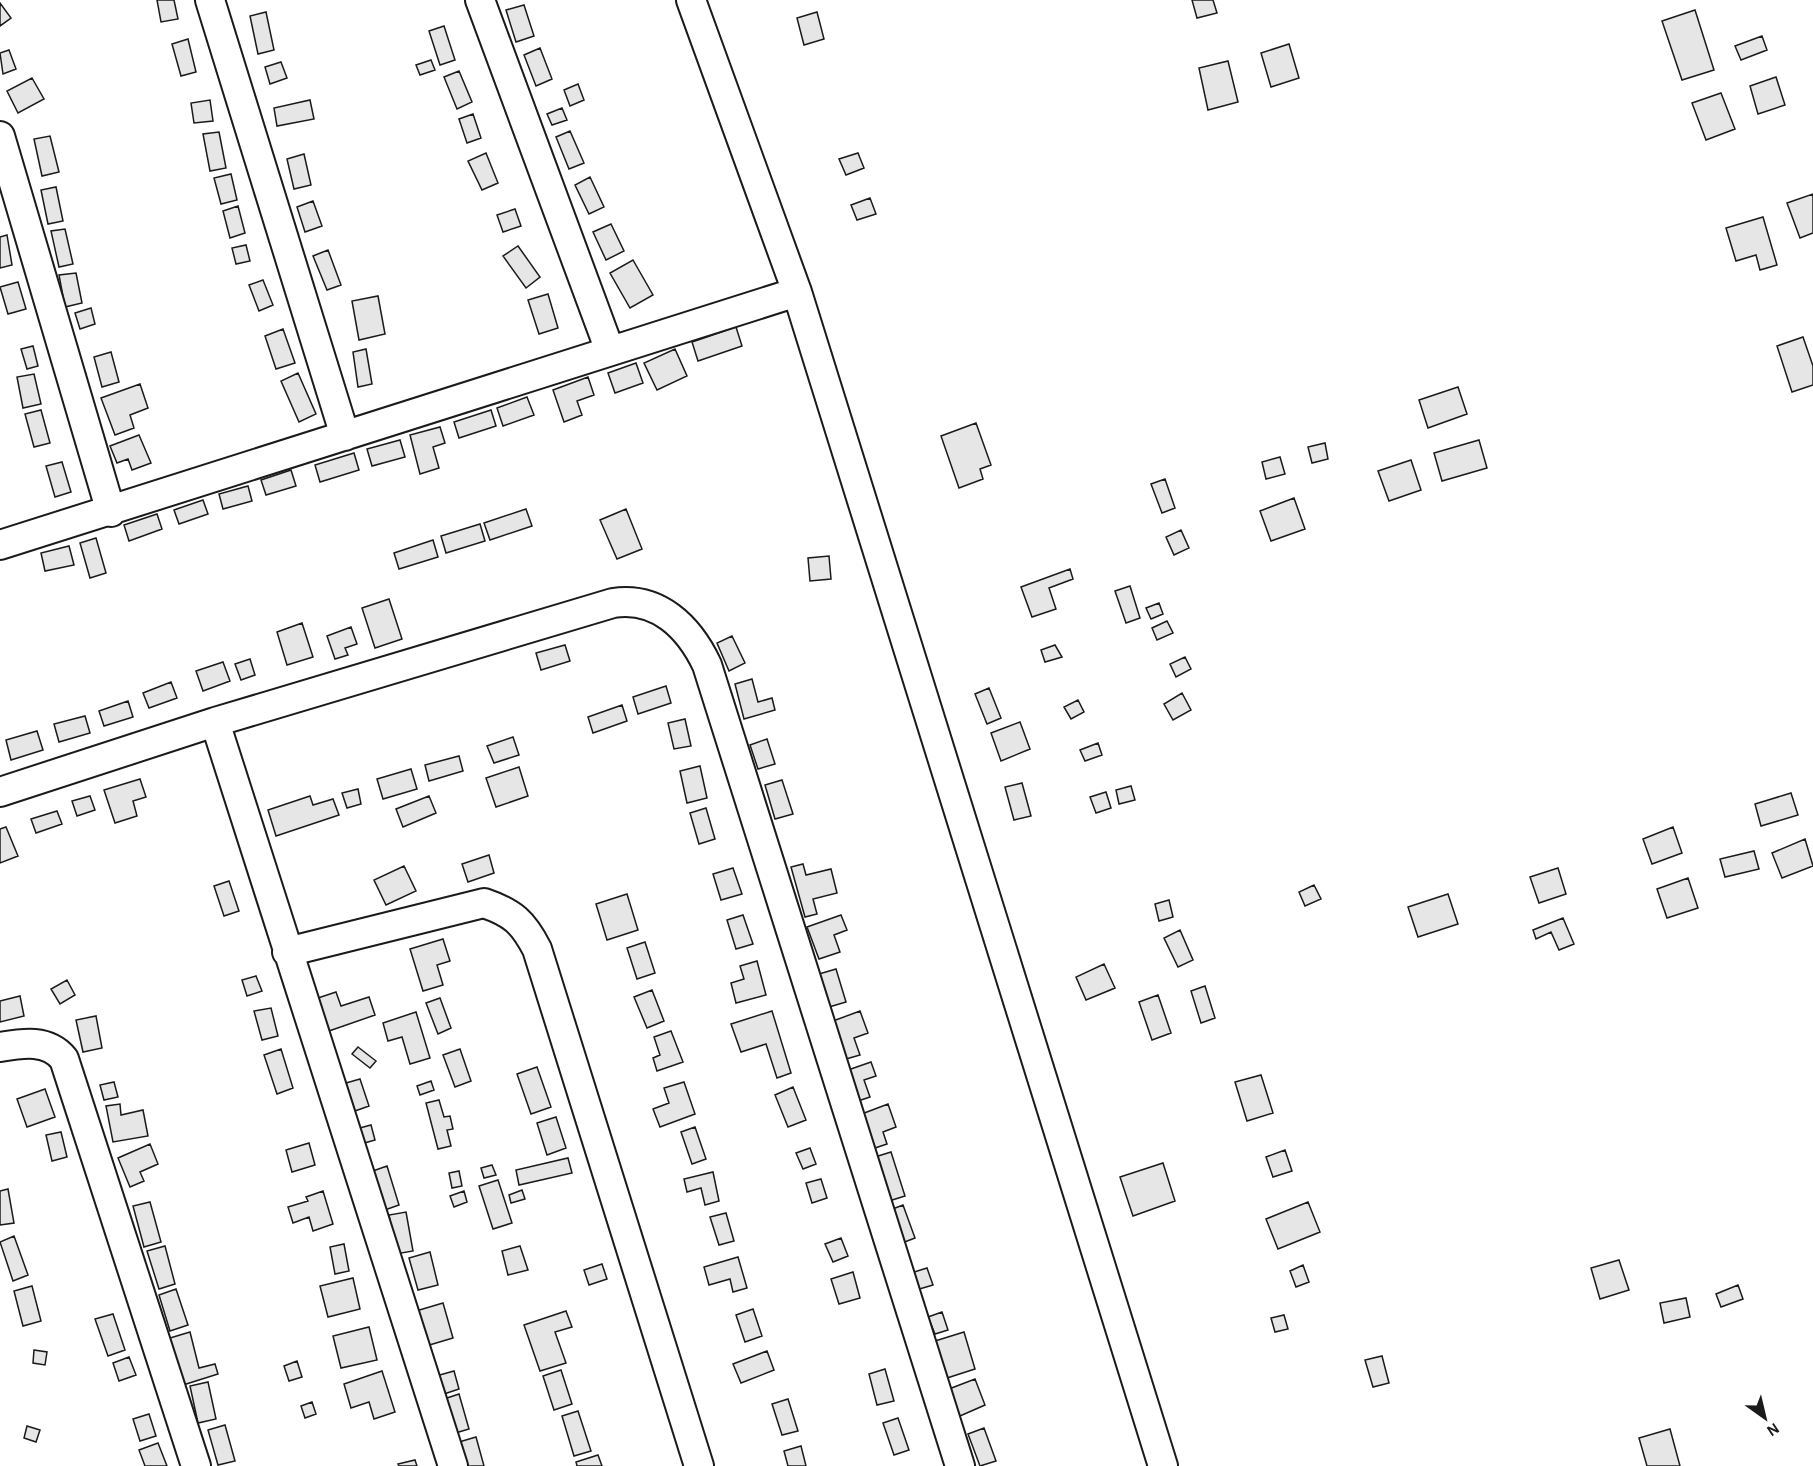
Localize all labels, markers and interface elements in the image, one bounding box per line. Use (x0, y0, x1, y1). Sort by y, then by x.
north arrow (1735, 1388, 1795, 1448)
text: N (1764, 1420, 1782, 1439)

